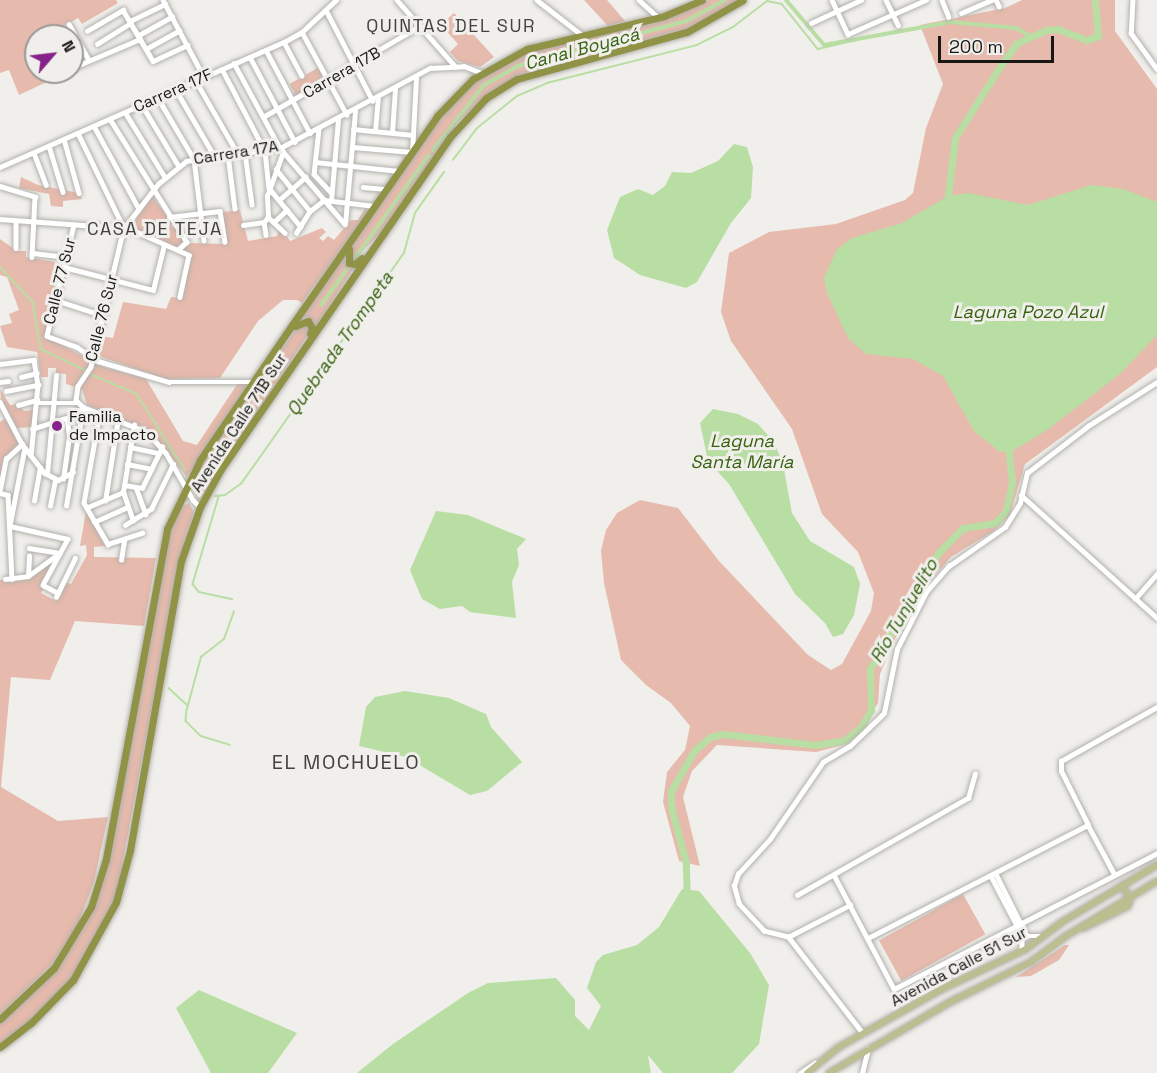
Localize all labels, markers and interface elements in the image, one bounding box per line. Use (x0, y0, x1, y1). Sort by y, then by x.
district label: QUINTAS DEL SUR (366, 15, 536, 37)
water label: Canal Boyacá (522, 23, 642, 75)
north arrow (24, 24, 84, 84)
scale bar (941, 24, 1056, 62)
text: 200 m (949, 35, 1003, 58)
text: N (57, 37, 80, 56)
street label: Carrera 17B (300, 43, 384, 103)
street label: Carrera 17F (131, 65, 215, 117)
street label: Carrera 17A (192, 137, 280, 169)
district label: CASA DE TEJA (87, 218, 223, 240)
street label: Calle 77 Sur (40, 236, 80, 326)
water label: Quebrada Trompeta (282, 268, 398, 420)
street label: Calle 76 Sur (82, 272, 122, 364)
water label: Laguna Pozo Azul (953, 301, 1103, 323)
street label: Avenida Calle 71B Sur (187, 350, 291, 496)
place label: Familia de Impacto (69, 407, 156, 445)
marker: Familia de Impacto (50, 419, 64, 433)
water label: Laguna Santa María (691, 431, 793, 474)
water label: Río Tunjuelito (865, 555, 943, 667)
district label: EL MOCHUELO (272, 750, 420, 774)
street label: Avenida Calle 51 Sur (888, 923, 1030, 1011)

